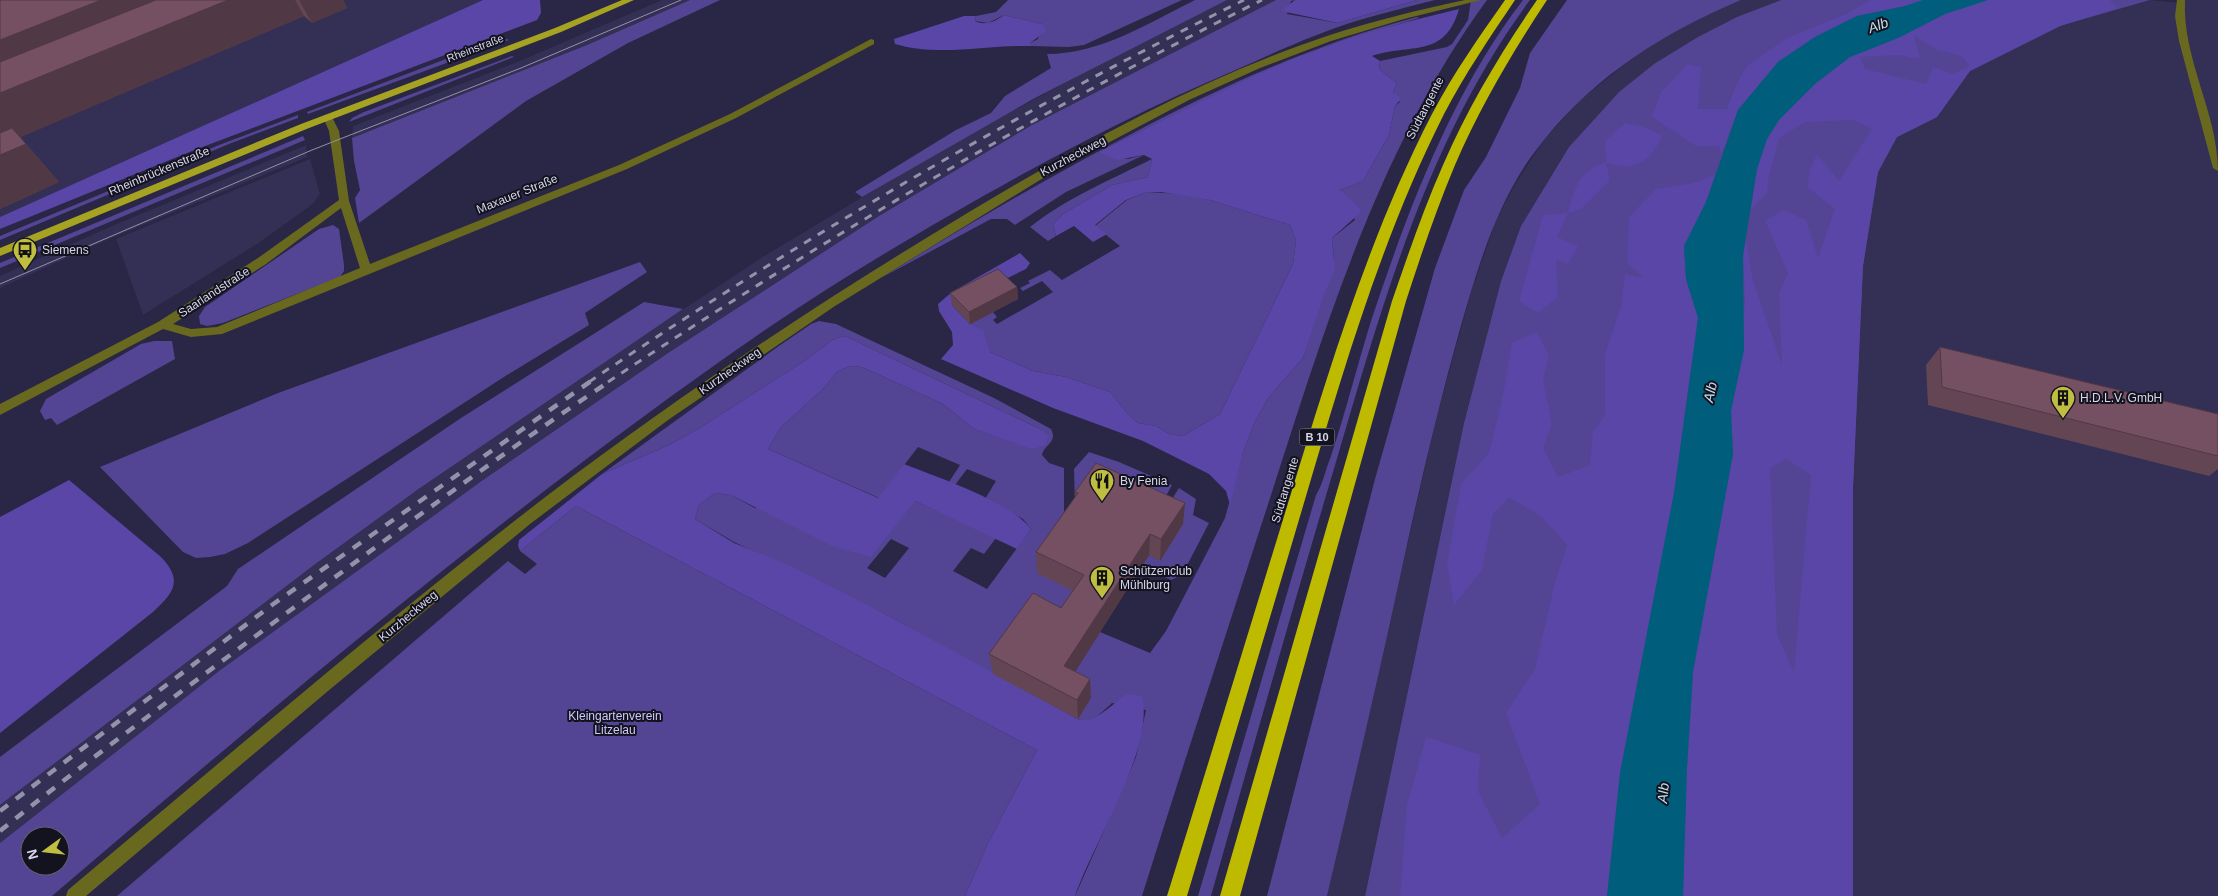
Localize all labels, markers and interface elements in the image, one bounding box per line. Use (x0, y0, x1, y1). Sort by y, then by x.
water label: Alb (1865, 14, 1890, 36)
street label: Rheinstraße (445, 32, 505, 64)
street label: Südtangente (1403, 74, 1447, 141)
street label: Kurzheckweg (1038, 133, 1108, 179)
street label: Rheinbrückenstraße (107, 143, 212, 199)
street label: Maxauer Straße (474, 171, 560, 217)
bus stop icon: Siemens (12, 237, 38, 271)
place label: Siemens (42, 243, 89, 257)
street label: Saarlandstraße (176, 264, 252, 320)
street label: Kurzheckweg (696, 345, 764, 397)
water label: Alb (1700, 380, 1720, 405)
building icon: H.D.L.V. GmbH (2050, 385, 2076, 419)
place label: H.D.L.V. GmbH (2080, 391, 2162, 405)
road number: B 10 (1300, 428, 1334, 446)
street label: Südtangente (1268, 455, 1302, 525)
restaurant icon: By Fenia (1089, 468, 1115, 502)
place label: By Fenia (1120, 474, 1168, 488)
place label: Schützenclub Mühlburg (1120, 564, 1192, 592)
building icon: Schützenclub Mühlburg (1089, 565, 1115, 599)
street label: Kurzheckweg (376, 587, 440, 645)
park label: Kleingartenverein Litzelau (568, 709, 662, 737)
water label: Alb (1654, 782, 1672, 805)
north arrow (20, 826, 70, 876)
text: N (23, 847, 41, 861)

